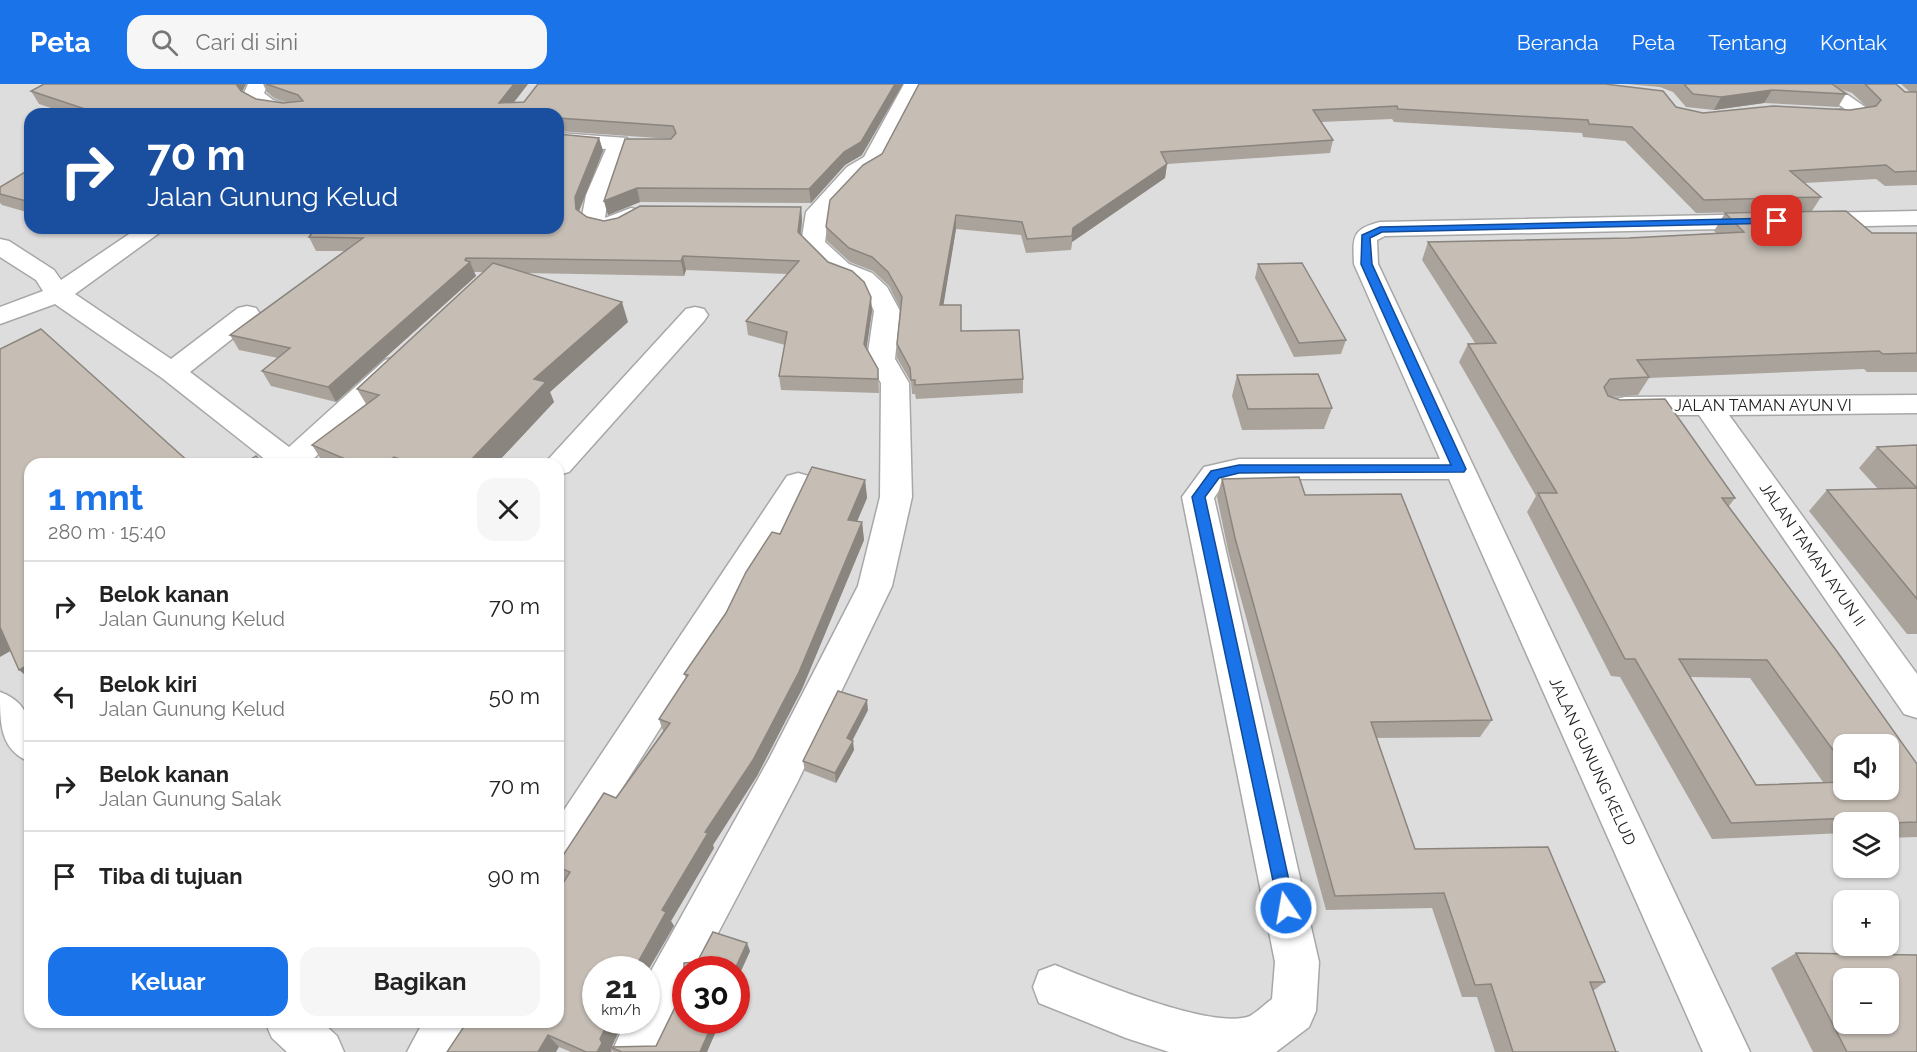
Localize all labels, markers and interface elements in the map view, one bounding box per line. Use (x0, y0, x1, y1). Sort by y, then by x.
search box (127, 15, 547, 69)
text: Peta (30, 26, 91, 59)
icon: search (148, 26, 181, 59)
text: Cari di sini (196, 29, 298, 55)
text: Beranda (1517, 30, 1599, 55)
text: Peta (1632, 30, 1675, 55)
text: Tentang (1708, 30, 1787, 55)
text: Kontak (1820, 30, 1887, 55)
text: 70 m (147, 131, 246, 180)
icon: right (48, 132, 126, 210)
text: Jalan Gunung Kelud (147, 181, 398, 212)
pin (1751, 195, 1802, 246)
icon: arrive (1760, 204, 1793, 237)
street label: JALAN TAMAN AYUN VI (1674, 396, 1852, 415)
text: 1 mnt (48, 476, 143, 518)
button: close (477, 478, 540, 541)
street label: JALAN TAMAN AYUN II (1756, 479, 1869, 630)
text: 280 m · 15:40 (48, 520, 166, 544)
text: Belok kanan (99, 581, 229, 607)
icon: right (48, 590, 81, 623)
text: 70 m (489, 593, 540, 619)
text: Jalan Gunung Kelud (99, 607, 285, 631)
text: Belok kiri (99, 671, 197, 697)
street label: JALAN GUNUNG KELUD (1545, 674, 1640, 848)
icon: left (48, 680, 81, 713)
text: 50 m (489, 683, 540, 709)
text: Jalan Gunung Kelud (99, 697, 285, 721)
map controls (1833, 734, 1899, 1034)
button: sound (1833, 734, 1899, 800)
text: Belok kanan (99, 761, 229, 787)
icon: right (48, 770, 81, 803)
text: 70 m (489, 773, 540, 799)
text: Jalan Gunung Salak (99, 787, 281, 811)
button: layers (1833, 812, 1899, 878)
icon: arrive (48, 860, 81, 893)
text: Tiba di tujuan (99, 863, 242, 889)
text: 90 m (488, 863, 540, 889)
position arrow (1254, 876, 1318, 940)
button: + (1833, 890, 1899, 956)
button: Keluar (48, 947, 288, 1016)
button: Bagikan (300, 947, 540, 1016)
speed limit sign: 30 (672, 956, 750, 1034)
button: − (1833, 968, 1899, 1034)
text: 21 (605, 970, 637, 1005)
text: km/h (601, 1001, 641, 1019)

